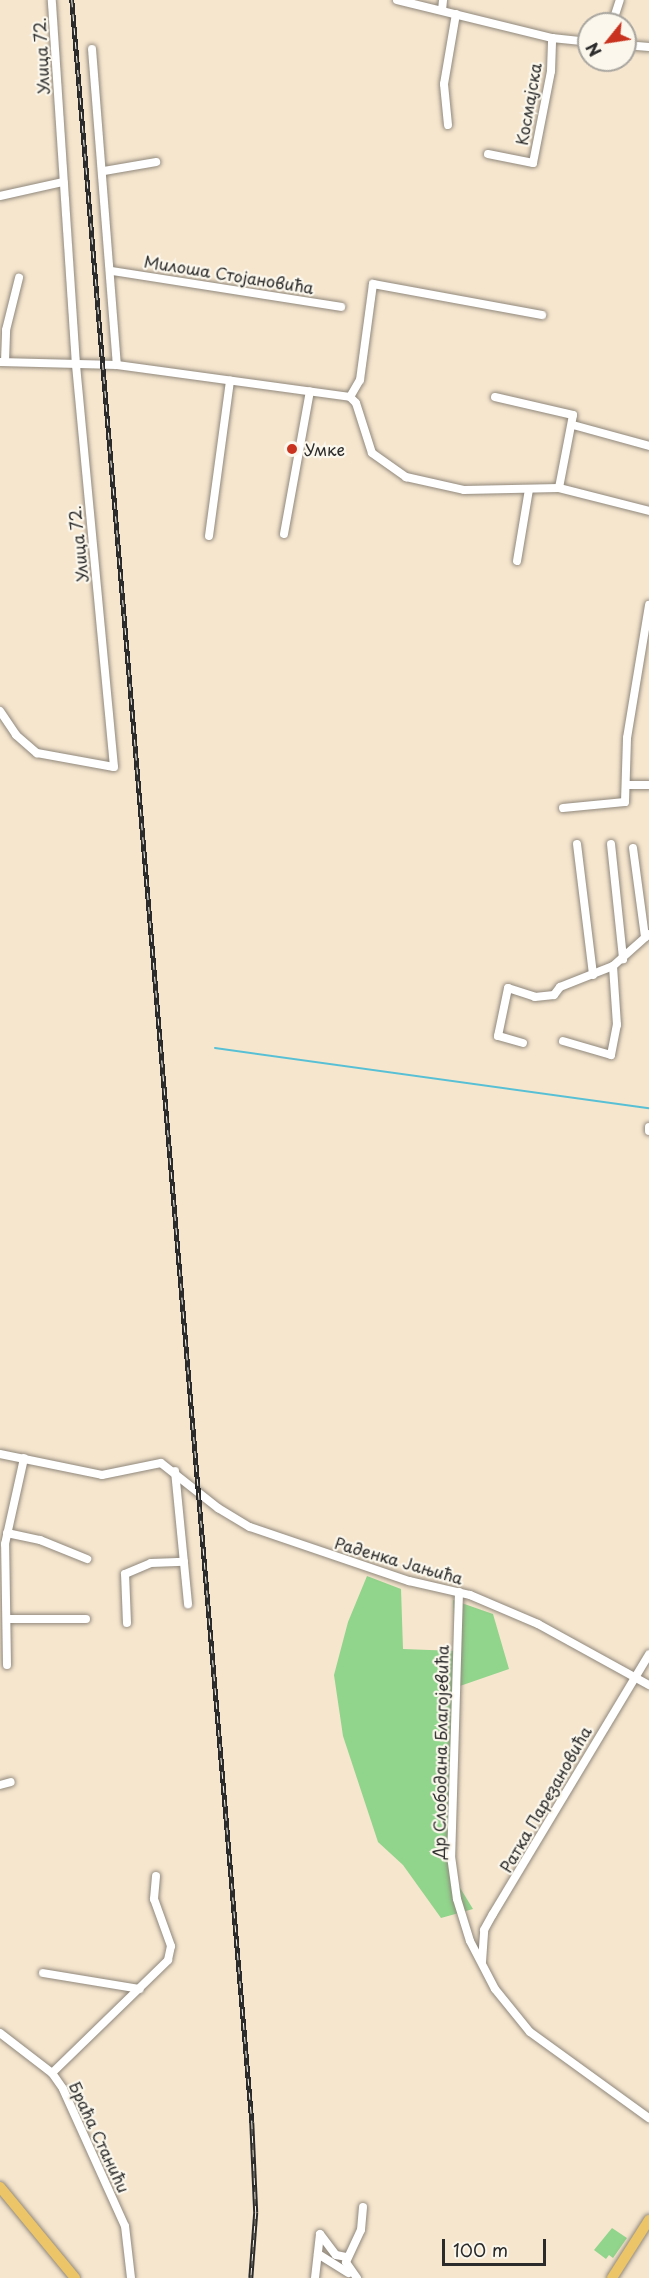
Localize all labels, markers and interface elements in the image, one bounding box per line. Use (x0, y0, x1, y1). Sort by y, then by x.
north arrow (577, 12, 637, 72)
street label: Улица 72. (29, 17, 53, 95)
text: N (580, 39, 607, 61)
street label: Космајска (511, 61, 545, 147)
street label: Милоша Стојановића (143, 251, 315, 297)
place label: Умке (304, 439, 345, 459)
marker: Умке (285, 442, 299, 456)
street label: Улица 72. (64, 505, 92, 583)
street label: Раденка Јањића (332, 1532, 466, 1588)
street label: Др Слободана Благојевића (429, 1644, 451, 1860)
street label: Ратка Парезановића (495, 1722, 595, 1876)
street label: Браћа Станићи (66, 2078, 134, 2196)
scale bar (445, 2227, 548, 2265)
text: 100 m (453, 2236, 508, 2263)

